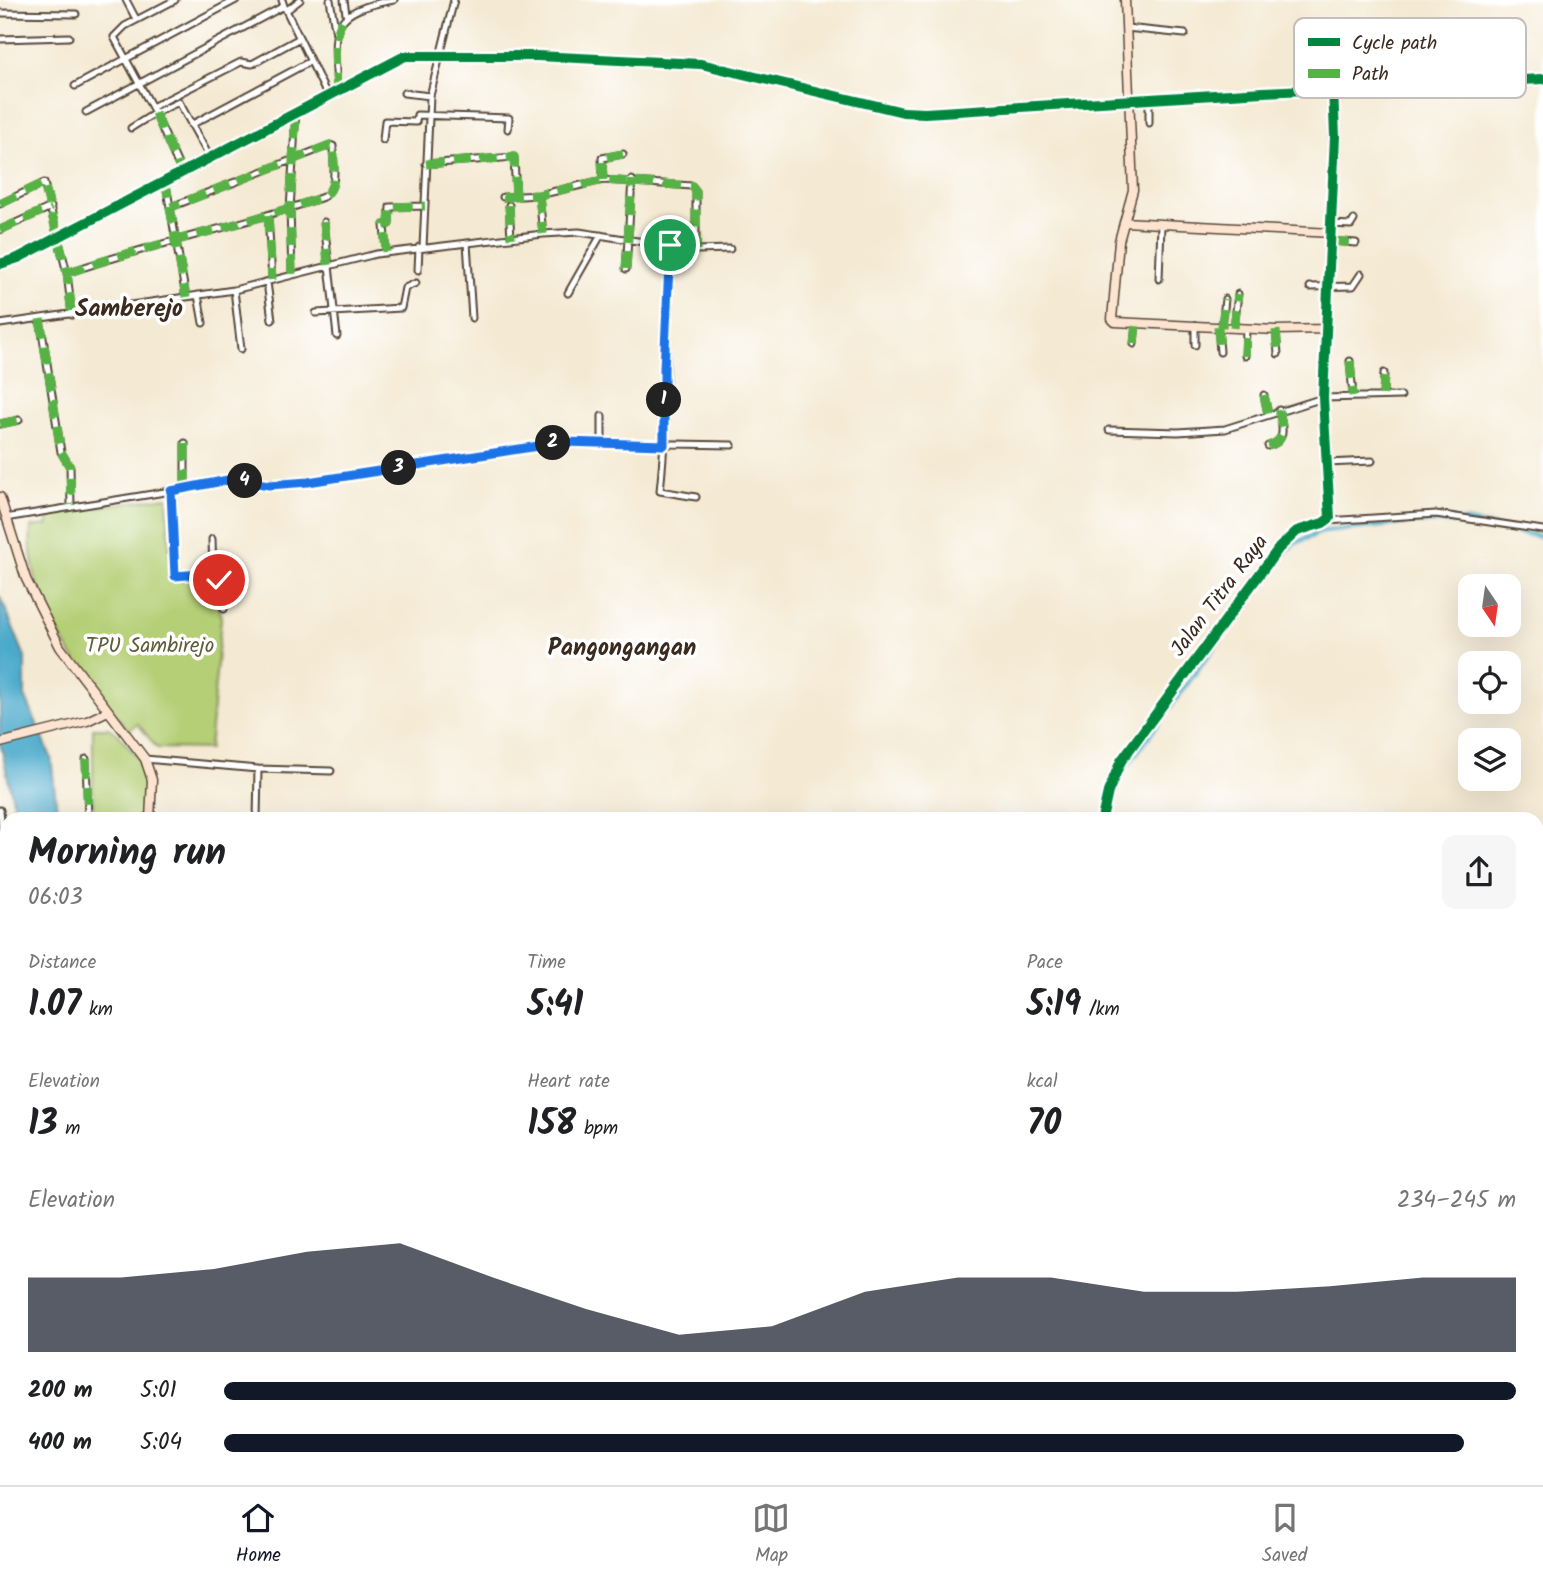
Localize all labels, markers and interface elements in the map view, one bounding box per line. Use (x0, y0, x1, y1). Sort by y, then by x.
legend (1294, 18, 1526, 98)
text: Cycle path (1352, 29, 1437, 59)
text: Path (1352, 60, 1389, 90)
pin (640, 215, 700, 275)
icon: arrive (651, 226, 689, 264)
district label: Samberejo (75, 290, 183, 329)
pin: 1 (646, 382, 682, 418)
text: 1 (661, 384, 666, 414)
pin: 2 (536, 426, 570, 460)
text: 2 (547, 427, 558, 457)
pin: 3 (382, 450, 416, 486)
text: 3 (393, 452, 404, 482)
pin: 4 (228, 463, 262, 498)
text: 4 (239, 465, 250, 495)
street label: Jalan Titra Raya (1163, 528, 1277, 664)
pin (189, 550, 249, 610)
icon: check (200, 561, 238, 599)
north arrow (1458, 574, 1521, 637)
map controls (1458, 574, 1521, 791)
district label: Pangongangan (548, 629, 696, 668)
park label: TPU Sambirejo (86, 630, 214, 663)
button: locate (1458, 651, 1521, 714)
button: layers (1458, 728, 1521, 791)
text: Morning run (28, 824, 226, 884)
button: share (1442, 835, 1516, 909)
text: 06:03 (28, 880, 83, 916)
text: Distance (28, 948, 96, 978)
text: Time (527, 948, 566, 978)
text: Pace (1027, 948, 1063, 978)
text: 1.07 (28, 978, 81, 1034)
text: 5:41 (527, 978, 583, 1034)
text: 5:19 (1027, 978, 1081, 1034)
text: km (81, 995, 113, 1025)
text: /km (1081, 995, 1120, 1025)
text: Elevation (28, 1067, 100, 1097)
text: Heart rate (527, 1067, 610, 1097)
text: kcal (1027, 1067, 1058, 1097)
text: 13 (28, 1097, 58, 1153)
text: 158 (527, 1097, 576, 1153)
text: 70 (1027, 1097, 1061, 1153)
text: m (58, 1114, 80, 1144)
text: bpm (576, 1114, 618, 1144)
text: Elevation (28, 1183, 115, 1219)
text: 234–245 m (1397, 1183, 1516, 1219)
text: 200 m (28, 1373, 93, 1409)
text: 5:01 (140, 1373, 177, 1409)
text: 400 m (28, 1425, 92, 1461)
text: 5:04 (140, 1425, 182, 1461)
tab: Home (236, 1499, 281, 1571)
tab: Map (752, 1499, 790, 1571)
tab: Saved (1262, 1499, 1307, 1571)

